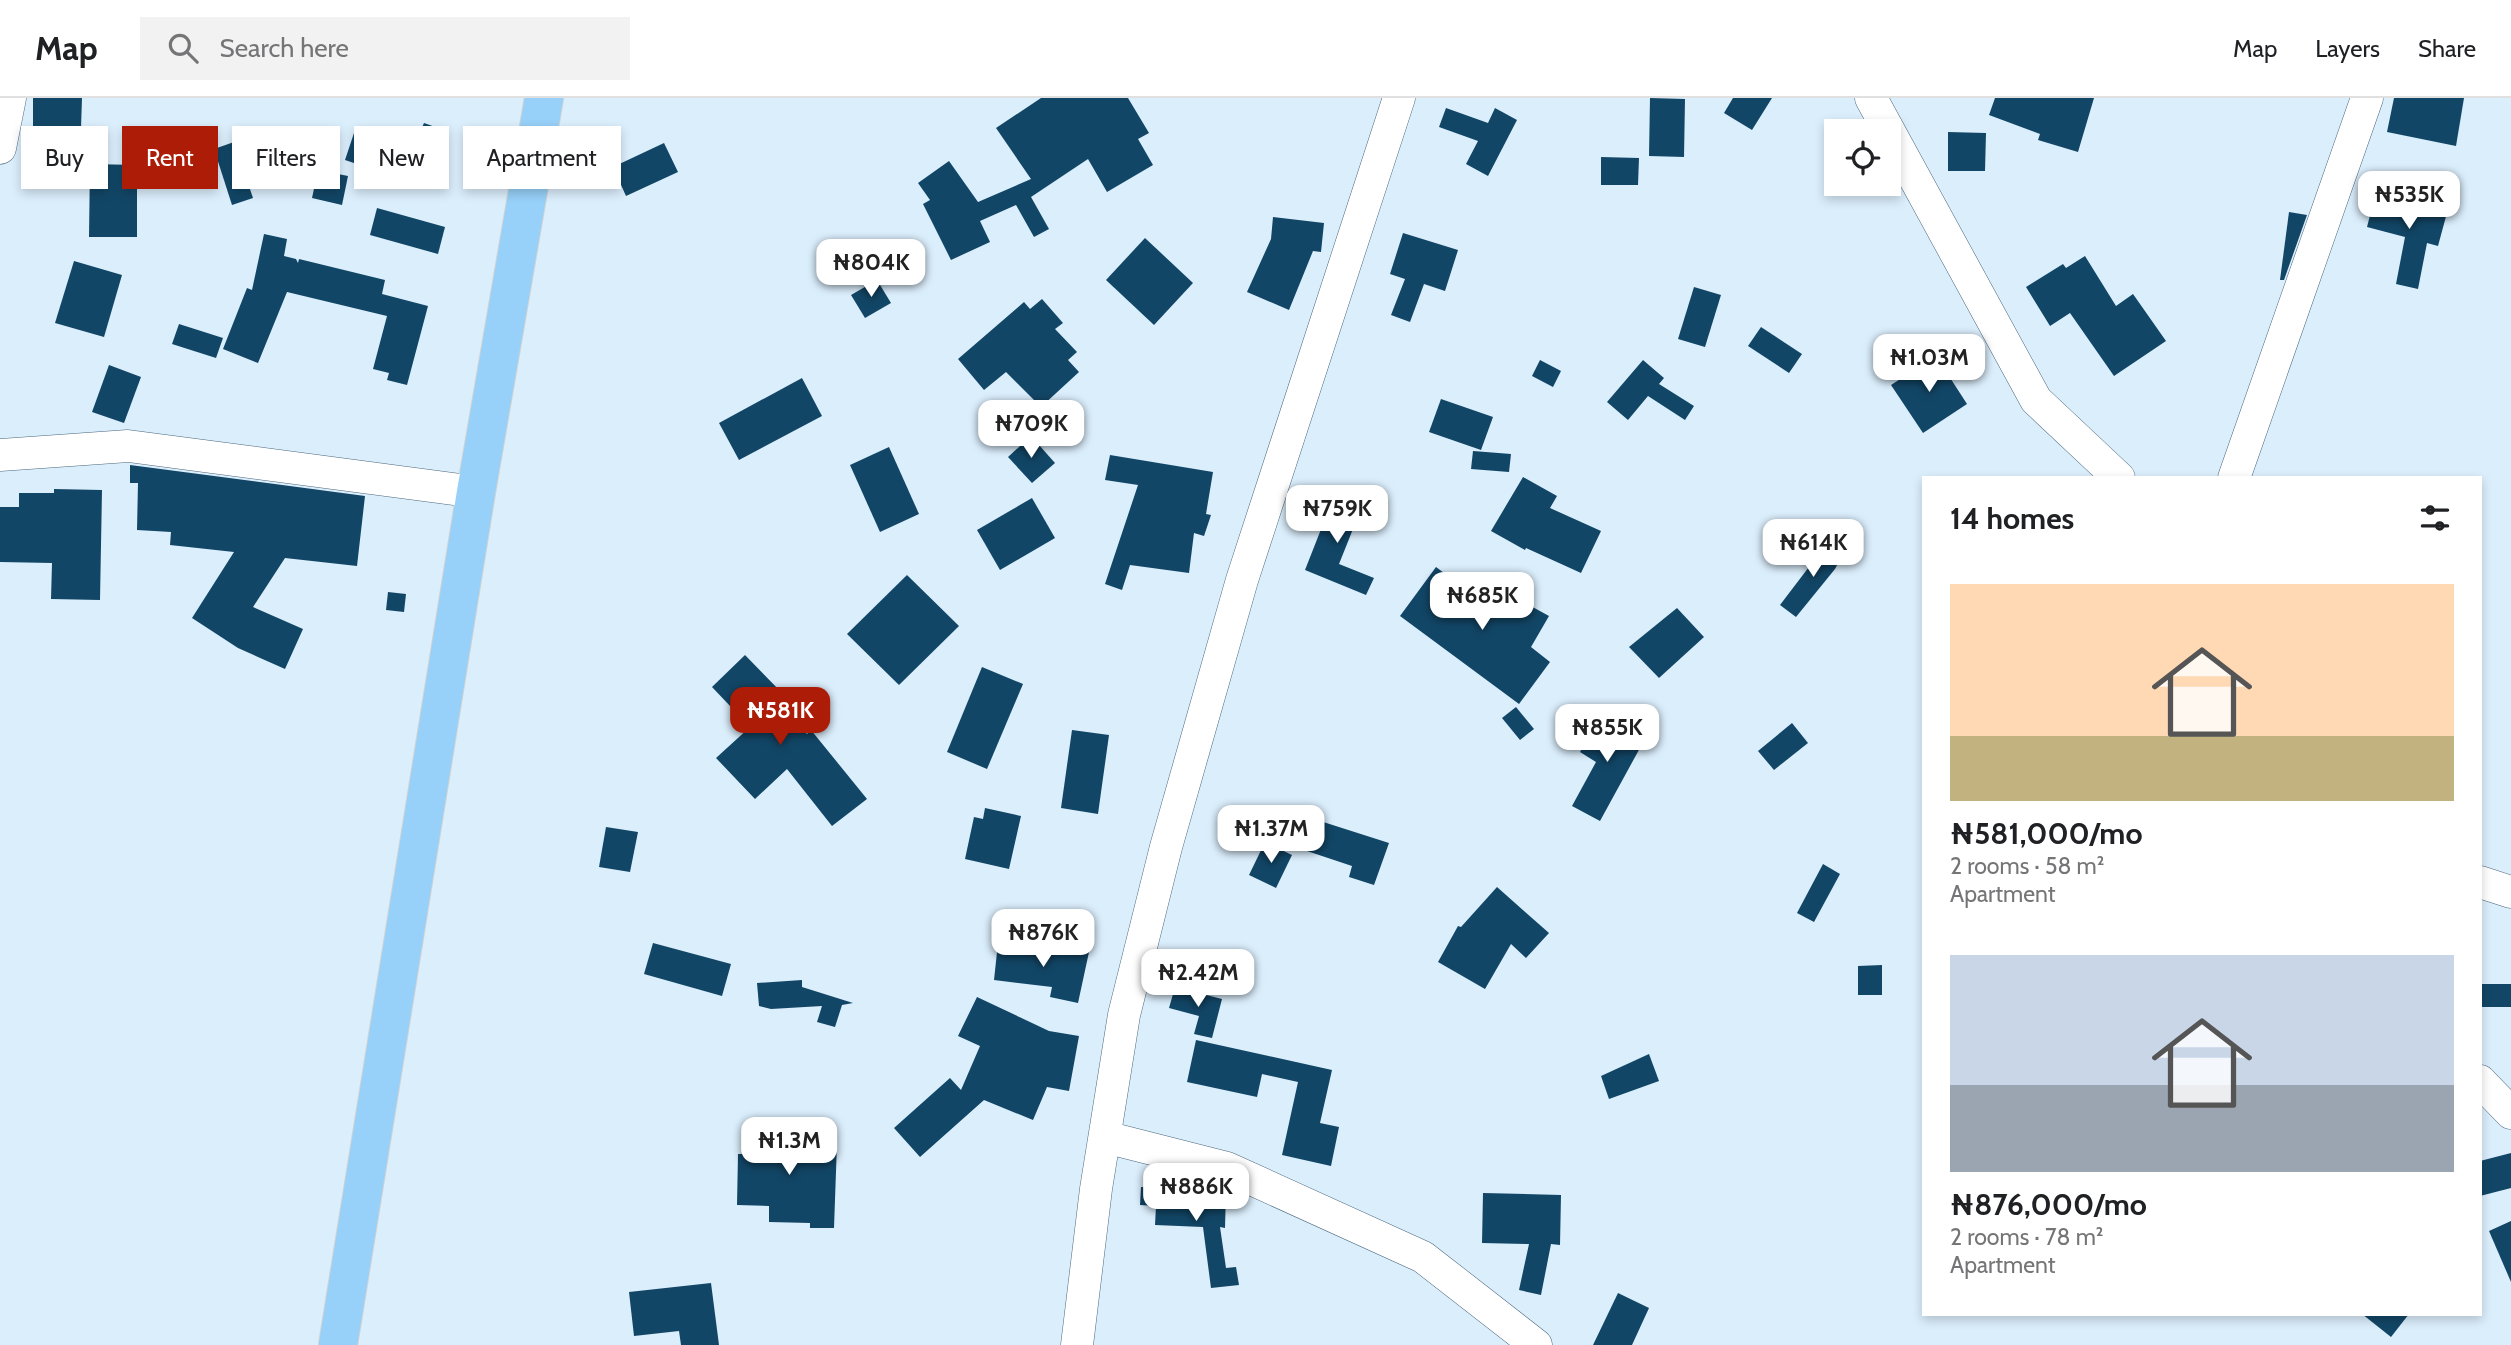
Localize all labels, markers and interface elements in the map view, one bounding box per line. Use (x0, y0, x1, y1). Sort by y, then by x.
search box (140, 17, 630, 80)
text: Map (35, 28, 98, 68)
icon: search (164, 29, 202, 67)
text: Search here (220, 32, 349, 64)
text: Map (2233, 34, 2277, 63)
text: Layers (2315, 34, 2380, 63)
text: Share (2418, 34, 2476, 63)
map controls (1824, 119, 1901, 196)
button: locate (1824, 119, 1901, 196)
chip: Buy (21, 126, 108, 189)
chip: Rent (122, 126, 218, 189)
chip: Filters (232, 126, 340, 189)
chip: New (354, 126, 449, 189)
chip: Apartment (463, 126, 621, 189)
pin: ₦535K (2360, 172, 2458, 231)
text: ₦535K (2374, 180, 2444, 208)
pin: ₦804K (822, 240, 920, 299)
text: ₦804K (832, 248, 910, 276)
pin: ₦1.03M (1872, 334, 1986, 394)
text: ₦1.03M (1889, 343, 1969, 371)
pin: ₦709K (982, 400, 1080, 460)
text: ₦709K (994, 409, 1068, 437)
pin: ₦759K (1288, 486, 1386, 545)
text: ₦759K (1302, 494, 1372, 522)
icon: filters (2416, 499, 2454, 537)
text: 14 homes (1950, 500, 2074, 537)
pin: ₦614K (1764, 519, 1862, 579)
text: ₦614K (1779, 528, 1847, 556)
pin: ₦685K (1433, 573, 1531, 632)
text: ₦685K (1446, 581, 1518, 609)
icon: home (2139, 629, 2265, 755)
pin: ₦581K (731, 688, 829, 747)
text: ₦581K (746, 696, 814, 724)
pin: ₦855K (1558, 704, 1656, 764)
text: ₦855K (1571, 713, 1643, 741)
pin: ₦1.37M (1214, 806, 1328, 865)
text: ₦1.37M (1234, 814, 1308, 842)
text: ₦581,000/mo (1950, 815, 2143, 852)
text: 2 rooms · 58 m² (1950, 852, 2104, 880)
text: Apartment (1950, 880, 2055, 908)
pin: ₦876K (994, 910, 1092, 969)
text: ₦876K (1007, 918, 1079, 946)
pin: ₦2.42M (1141, 950, 1255, 1009)
text: ₦2.42M (1157, 958, 1239, 986)
icon: home (2139, 1000, 2265, 1126)
pin: ₦1.3M (740, 1118, 838, 1177)
text: ₦1.3M (757, 1126, 821, 1154)
pin: ₦886K (1147, 1164, 1245, 1223)
text: ₦886K (1159, 1172, 1233, 1200)
text: ₦876,000/mo (1950, 1186, 2147, 1223)
text: 2 rooms · 78 m² (1950, 1223, 2104, 1251)
text: Apartment (1950, 1251, 2055, 1279)

